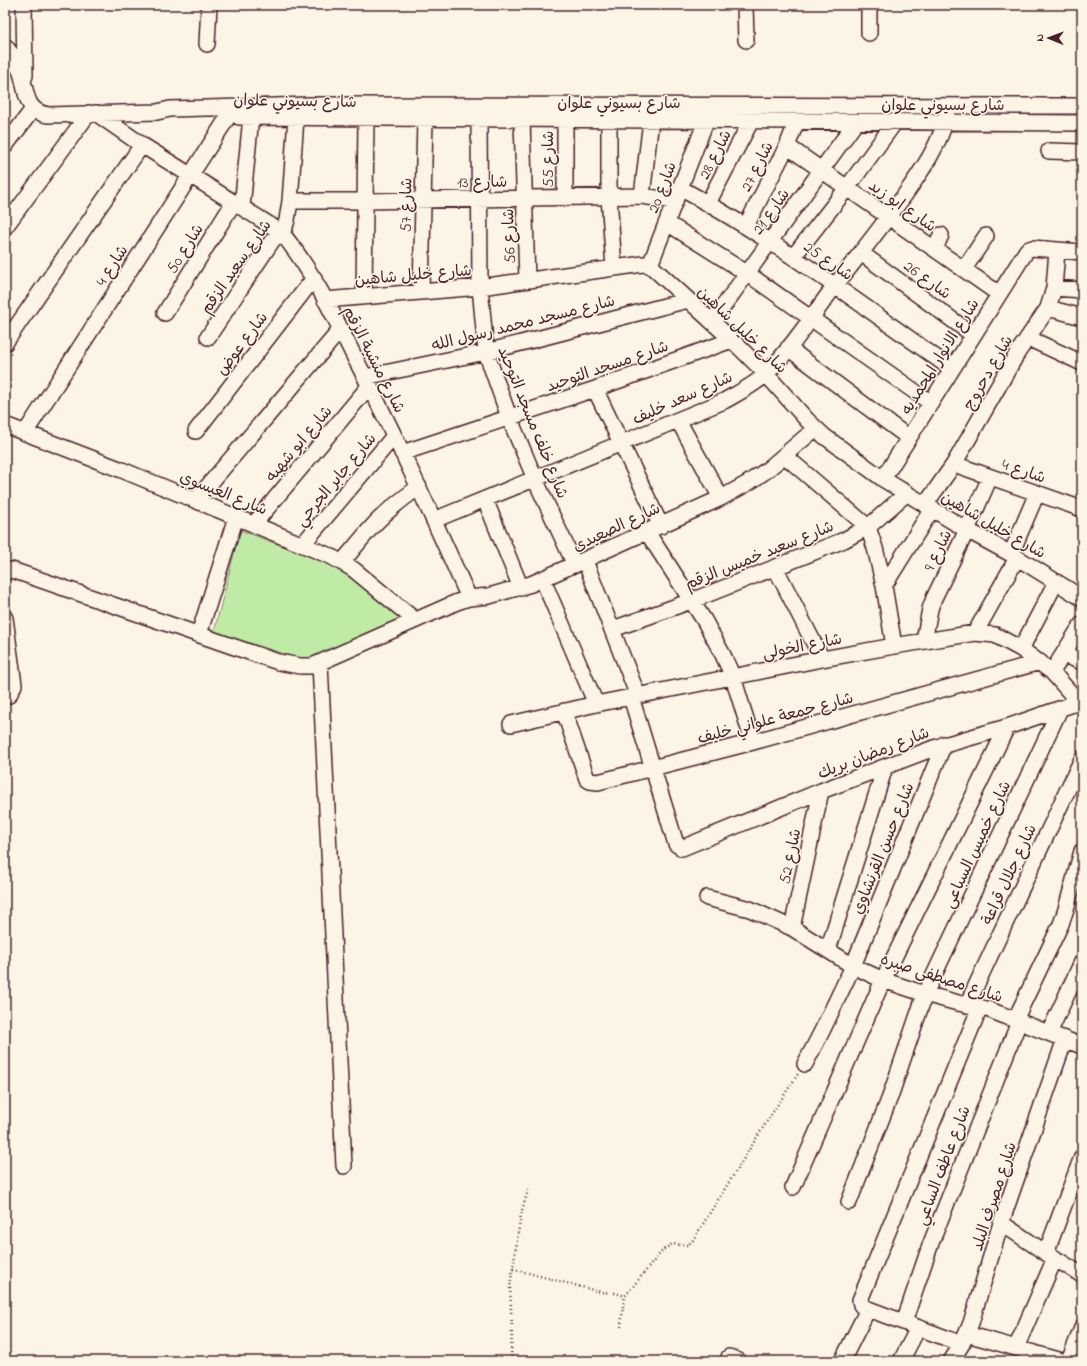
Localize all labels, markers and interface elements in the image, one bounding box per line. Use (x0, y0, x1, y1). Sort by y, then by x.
north arrow (1029, 18, 1069, 58)
text: N (1032, 34, 1048, 42)
street label: شارع بسيوني علوان (233, 89, 357, 116)
street label: شارع بسيوني علوان (557, 92, 681, 117)
street label: شارع بسيوني علوان (881, 94, 1005, 119)
street label: شارع 28 (693, 126, 738, 184)
street label: شارع 55 (537, 131, 561, 187)
street label: شارع 27 (735, 138, 781, 196)
street label: شارع 20 (642, 158, 684, 217)
street label: شارع 13 (457, 171, 507, 195)
street label: شارع ابو زيد (863, 174, 941, 239)
street label: شارع 57 (395, 178, 419, 232)
street label: شارع 21 (747, 184, 796, 240)
street label: شارع 56 (497, 208, 523, 264)
street label: شارع سعيد الزقم (195, 215, 278, 319)
street label: شارع 50 (161, 220, 210, 279)
street label: شارع 25 (798, 236, 858, 287)
street label: شارع 4 (90, 241, 135, 292)
street label: شارع 26 (898, 255, 956, 306)
street label: شارع خليل شاهين (354, 259, 473, 293)
street label: شارع خليل شاهين (691, 281, 792, 380)
street label: شارع مسجد محمد رسول الله (429, 290, 618, 358)
street label: شارع الانوار المحمديه (895, 294, 986, 420)
street label: شارع منشية الزقم (336, 302, 411, 418)
street label: شارع عوض (211, 307, 275, 381)
street label: شارع دحروج (958, 331, 1020, 415)
street label: شارع مسجد التوحيد (543, 335, 672, 399)
street label: شارع خلف مسجد التوحيد (491, 343, 574, 503)
street label: شارع سعد خليف (629, 366, 737, 432)
street label: شارع ابو شهبه (260, 401, 339, 488)
street label: شارع جابر الجرحي (290, 428, 384, 533)
street label: شارع 4 (998, 453, 1049, 491)
street label: شارع العيسوي (176, 465, 271, 522)
street label: شارع خليل شاهين (936, 486, 1050, 566)
street label: شارع الصعيدى (569, 497, 665, 559)
street label: شارع سعيد خميس الزقم (682, 515, 838, 597)
street label: شارع 9 (918, 526, 959, 576)
street label: شارع الخولى (761, 627, 844, 666)
street label: شارع جمعة علواني خليف (695, 687, 857, 752)
street label: شارع رمضان بريك (814, 721, 933, 786)
street label: شارع خميس السباعى (938, 777, 1018, 913)
street label: شارع حسن القرنشاوي (846, 779, 921, 918)
street label: شارع جلال قراعة (976, 821, 1044, 929)
street label: شارع 52 (773, 827, 808, 886)
street label: شارع مصطفى صبره (877, 948, 1006, 1010)
street label: شارع عاطف الساعي (910, 1102, 979, 1229)
street label: شارع مصرف البلد (966, 1139, 1024, 1254)

